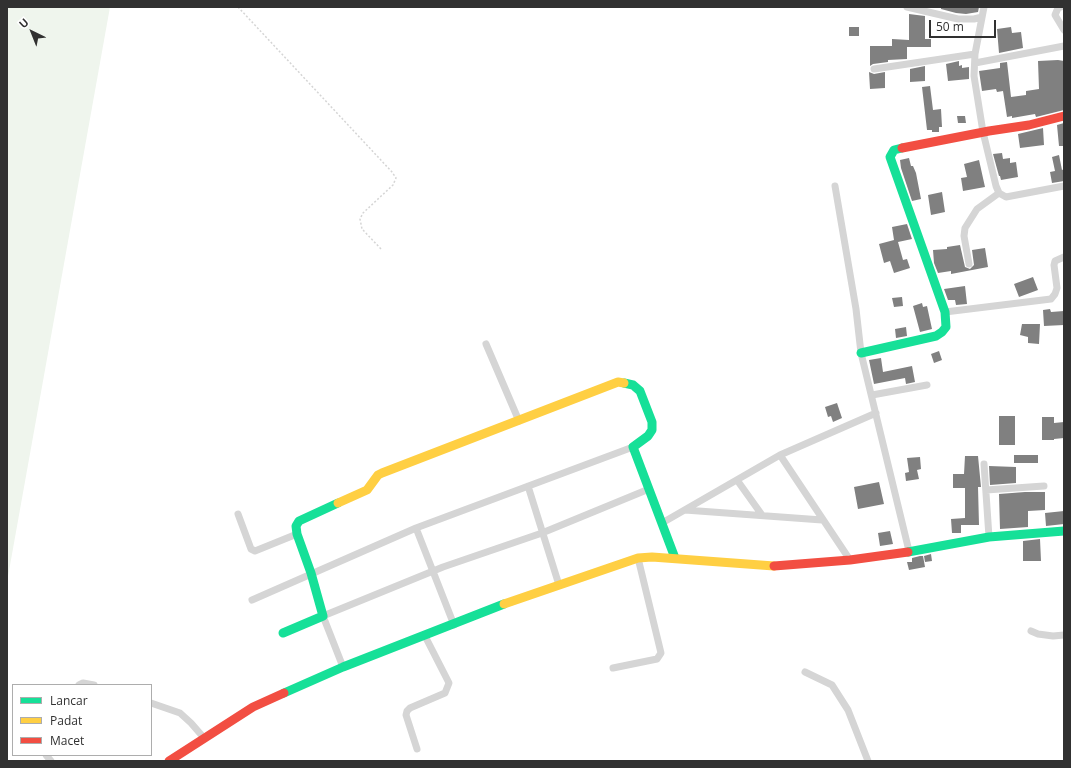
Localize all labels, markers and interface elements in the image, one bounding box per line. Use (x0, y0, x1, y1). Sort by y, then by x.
north arrow (12, 12, 52, 52)
scale bar (931, 12, 998, 38)
text: U (15, 15, 32, 31)
text: 50 m (936, 18, 964, 35)
legend (12, 684, 152, 756)
text: Lancar (50, 692, 88, 709)
text: Padat (50, 712, 82, 729)
text: Macet (50, 732, 84, 749)

